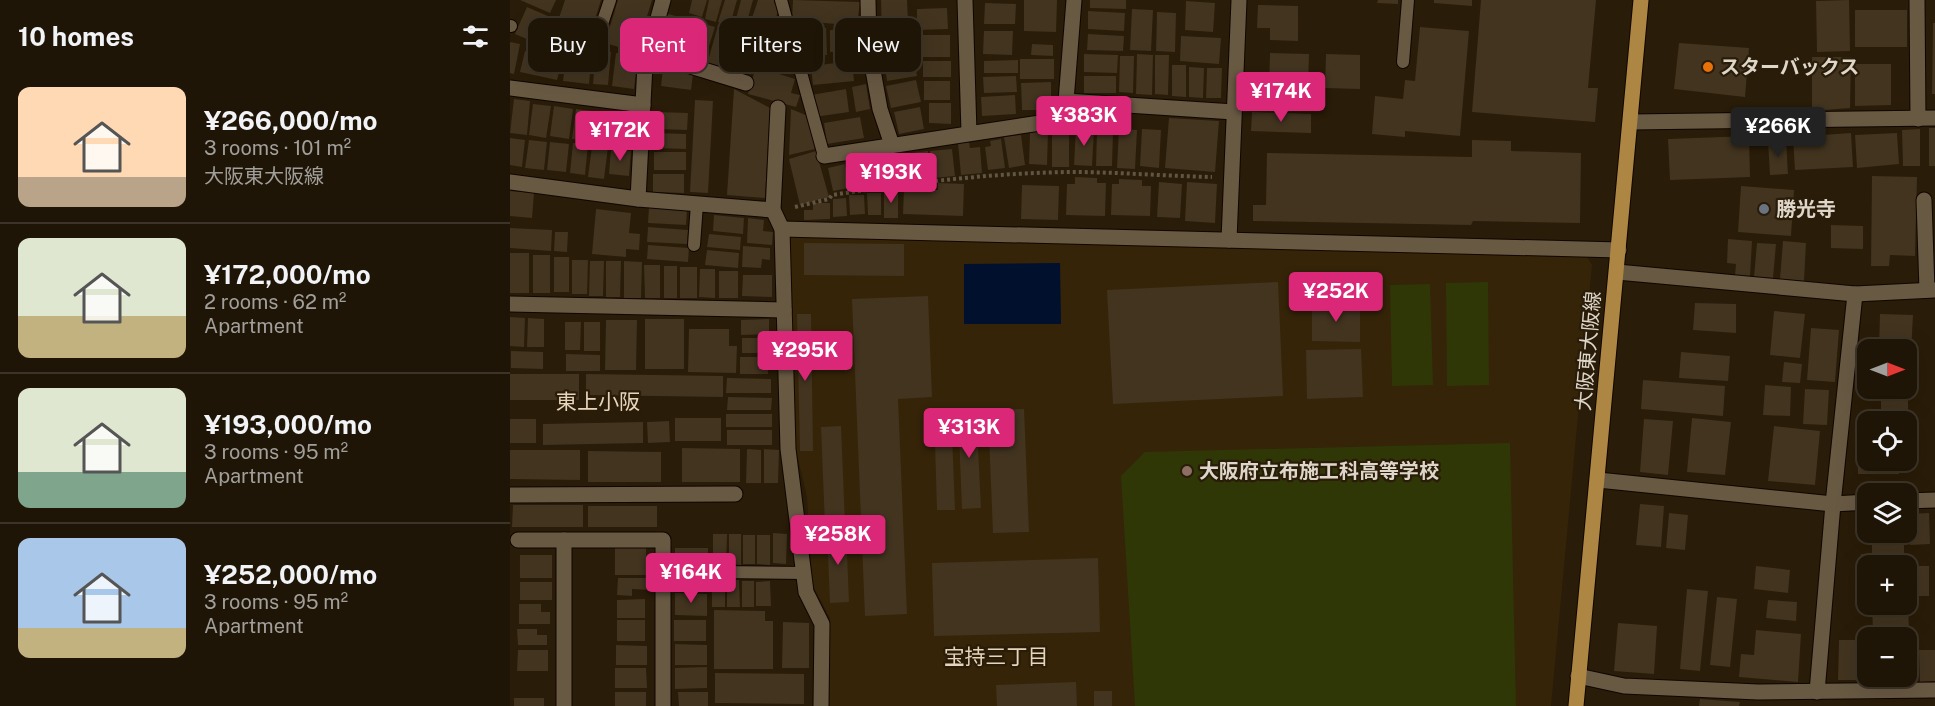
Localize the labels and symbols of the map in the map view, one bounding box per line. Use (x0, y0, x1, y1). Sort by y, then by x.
place label: スターバックス (1720, 55, 1859, 79)
marker: スターバックス (1701, 60, 1715, 74)
pin: ¥174K (1239, 72, 1323, 123)
pin: ¥383K (1042, 96, 1126, 147)
pin: ¥266K (1736, 107, 1820, 158)
pin: ¥172K (578, 111, 662, 162)
pin: ¥193K (849, 153, 933, 204)
place label: 勝光寺 (1776, 197, 1836, 221)
marker: 勝光寺 (1757, 202, 1771, 216)
pin: ¥252K (1294, 272, 1378, 323)
street label: 大阪東大阪線 (1571, 290, 1605, 412)
pin: ¥295K (763, 331, 847, 382)
north arrow (1857, 339, 1917, 399)
district label: 東上小阪 (556, 389, 640, 414)
pin: ¥313K (927, 408, 1011, 459)
place label: 大阪府立布施工科高等学校 (1199, 459, 1439, 483)
marker: 大阪府立布施工科高等学校 (1180, 464, 1194, 478)
pin: ¥258K (796, 515, 880, 566)
pin: ¥164K (649, 553, 733, 604)
district label: 宝持三丁目 (944, 644, 1049, 669)

